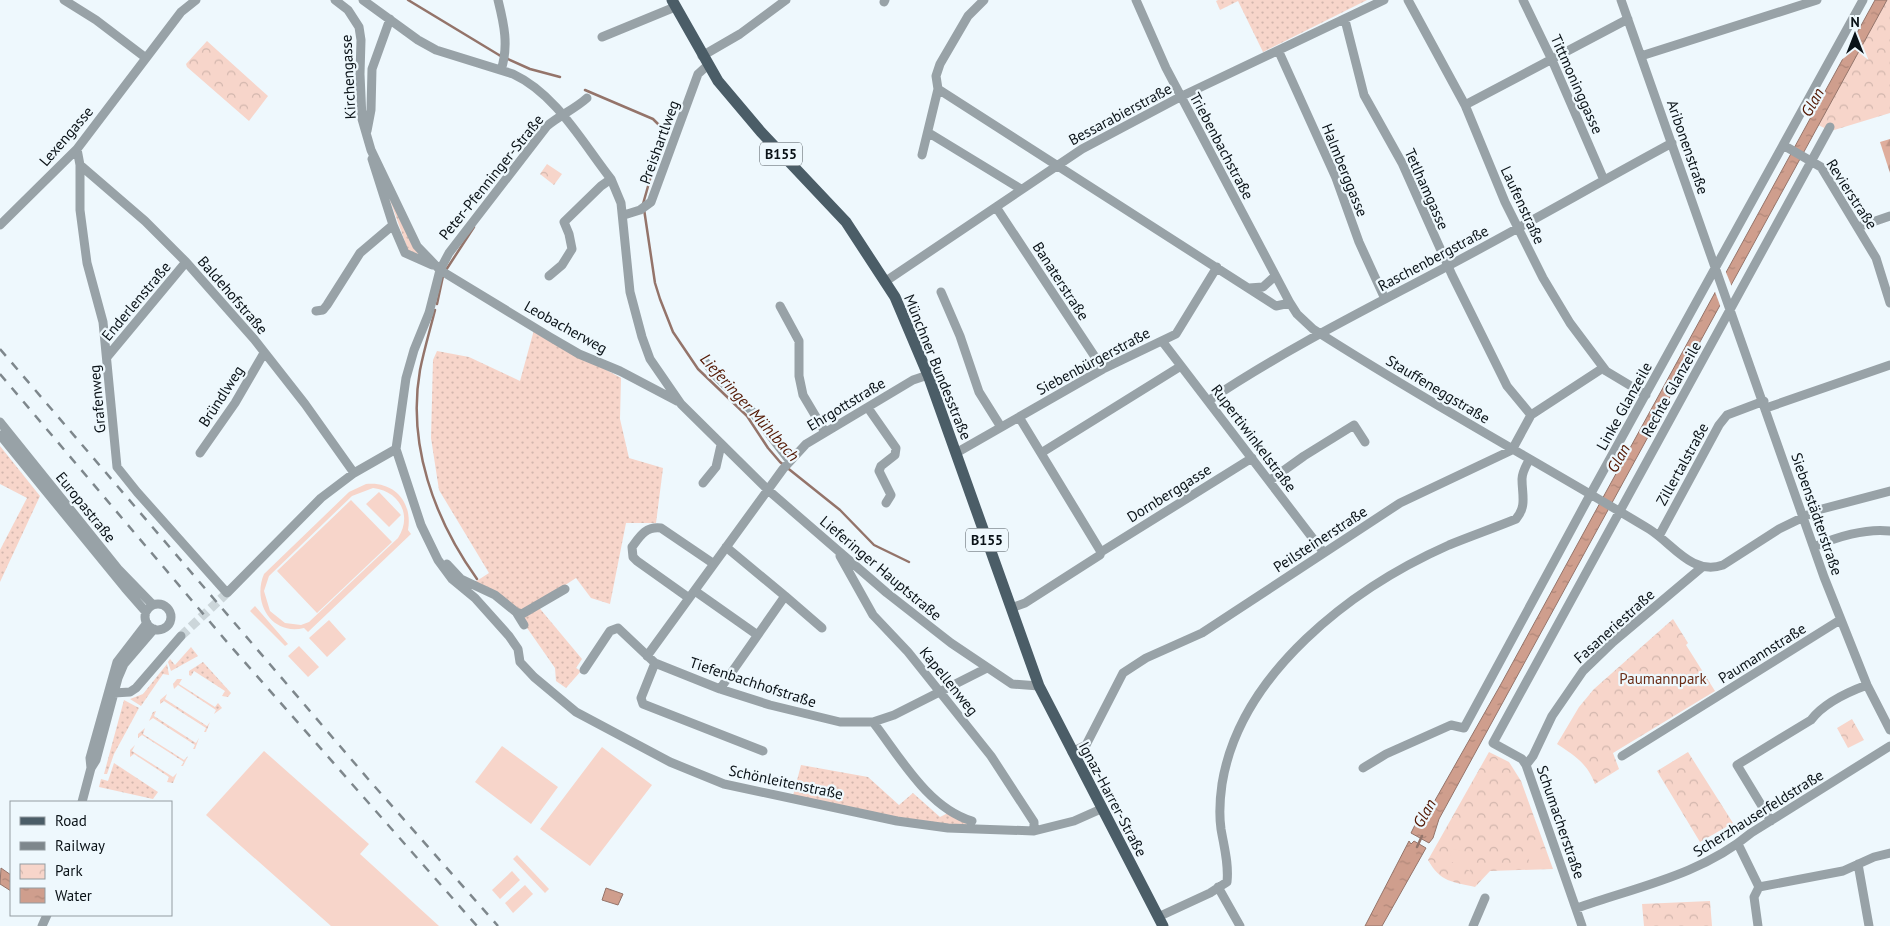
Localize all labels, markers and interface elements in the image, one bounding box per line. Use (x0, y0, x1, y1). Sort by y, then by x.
north arrow (1830, 10, 1880, 60)
text: N (1850, 13, 1860, 31)
street label: Tittmoninggasse (1547, 31, 1607, 137)
street label: Kirchengasse (336, 34, 360, 120)
street label: Bessarabierstraße (1065, 79, 1175, 149)
water label: Glan (1796, 84, 1828, 120)
street label: Triebenbachstraße (1186, 89, 1258, 203)
street label: Preishartlweg (635, 97, 683, 187)
street label: Aribonenstraße (1663, 97, 1713, 197)
street label: Lexengasse (35, 102, 97, 170)
street label: Peter-Pfenninger-Straße (435, 110, 547, 244)
street label: Halmberggasse (1318, 121, 1372, 219)
road number: B155 (760, 142, 802, 166)
street label: Tetlhamgasse (1401, 145, 1453, 233)
street label: Revierstraße (1822, 155, 1882, 233)
street label: Laufenstraße (1497, 163, 1549, 247)
street label: Raschenbergstraße (1374, 221, 1492, 295)
street label: Banaterstraße (1029, 238, 1093, 324)
street label: Baldehofstraße (194, 252, 272, 338)
street label: Enderlenstraße (97, 257, 175, 345)
street label: Münchner Bundesstraße (900, 291, 976, 443)
street label: Leobacherweg (521, 296, 611, 358)
street label: Siebenbürgerstraße (1033, 323, 1153, 399)
street label: Rechte Glanzeile (1637, 338, 1705, 440)
water label: Lieferinger Mühlbach (696, 349, 804, 465)
street label: Stauffeneggstraße (1383, 351, 1493, 427)
street label: Linke Glanzeile (1592, 359, 1656, 453)
street label: Bründlweg (194, 362, 248, 430)
street label: Grafenweg (85, 364, 109, 434)
street label: Ehrgottstraße (803, 373, 889, 435)
street label: Rupertiwinkelstraße (1207, 380, 1301, 496)
street label: Zillertalstraße (1652, 419, 1712, 509)
water label: Glan (1602, 440, 1634, 476)
street label: Siebenstädterstraße (1787, 450, 1847, 578)
street label: Dornberggasse (1123, 460, 1215, 526)
street label: Europastraße (52, 468, 120, 546)
street label: Peilsteinerstraße (1269, 502, 1371, 576)
street label: Lieferinger Hauptstraße (816, 512, 946, 624)
road number: B155 (966, 528, 1008, 552)
street label: Fasaneriestraße (1570, 585, 1658, 667)
street label: Paumannstraße (1715, 618, 1809, 688)
street label: Kapellenweg (916, 643, 982, 719)
street label: Tiefenbachhofstraße (687, 653, 819, 711)
park label: Paumannpark (1619, 669, 1707, 688)
street label: Ignaz-Harrer-Straße (1075, 738, 1151, 860)
street label: Schönleitenstraße (727, 761, 845, 803)
street label: Schumacherstraße (1533, 763, 1589, 881)
street label: Scherzhauserfeldstraße (1689, 765, 1827, 861)
water label: Glan (1408, 795, 1440, 831)
legend (10, 801, 172, 916)
text: Road (55, 811, 87, 830)
text: Railway (55, 836, 105, 855)
text: Park (55, 861, 83, 880)
text: Water (55, 886, 92, 905)

